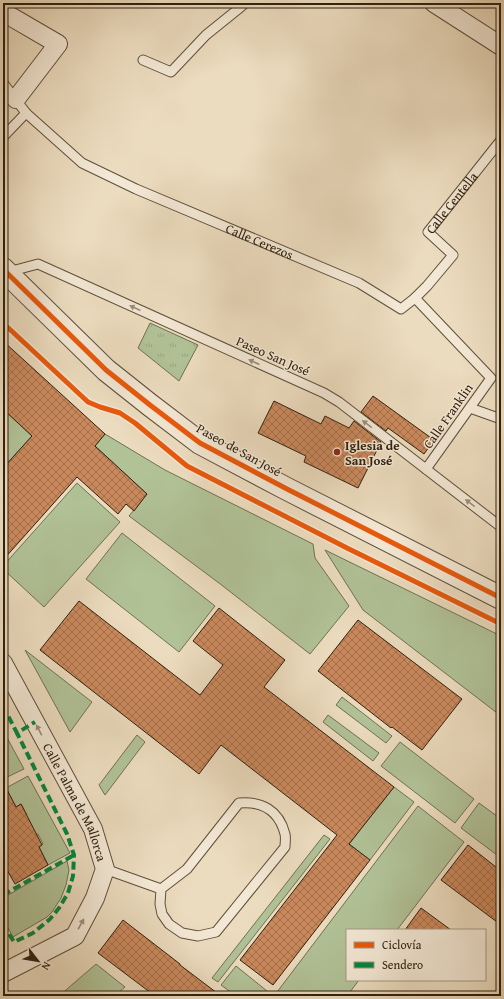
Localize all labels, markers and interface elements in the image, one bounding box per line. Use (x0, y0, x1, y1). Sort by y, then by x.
street label: Calle Centella (421, 167, 482, 238)
street label: Calle Cerezos (223, 218, 296, 264)
one-way arrow (129, 305, 141, 311)
street label: Paseo San José (233, 331, 313, 381)
one-way arrow (247, 358, 259, 364)
street label: Calle Franklin (419, 379, 478, 452)
street label: Paseo de San José (193, 419, 285, 481)
one-way arrow (362, 419, 373, 428)
place label: Iglesia de San José (345, 436, 400, 470)
marker: Iglesia de San José (332, 447, 342, 457)
one-way arrow (465, 499, 476, 507)
one-way arrow (36, 724, 42, 736)
street label: Calle Palma de Mallorca (39, 739, 112, 864)
one-way arrow (78, 918, 85, 929)
legend (346, 929, 486, 981)
text: Ciclovía (382, 936, 422, 953)
north arrow (18, 941, 58, 981)
text: Sendero (382, 956, 423, 973)
text: N (37, 959, 55, 974)

